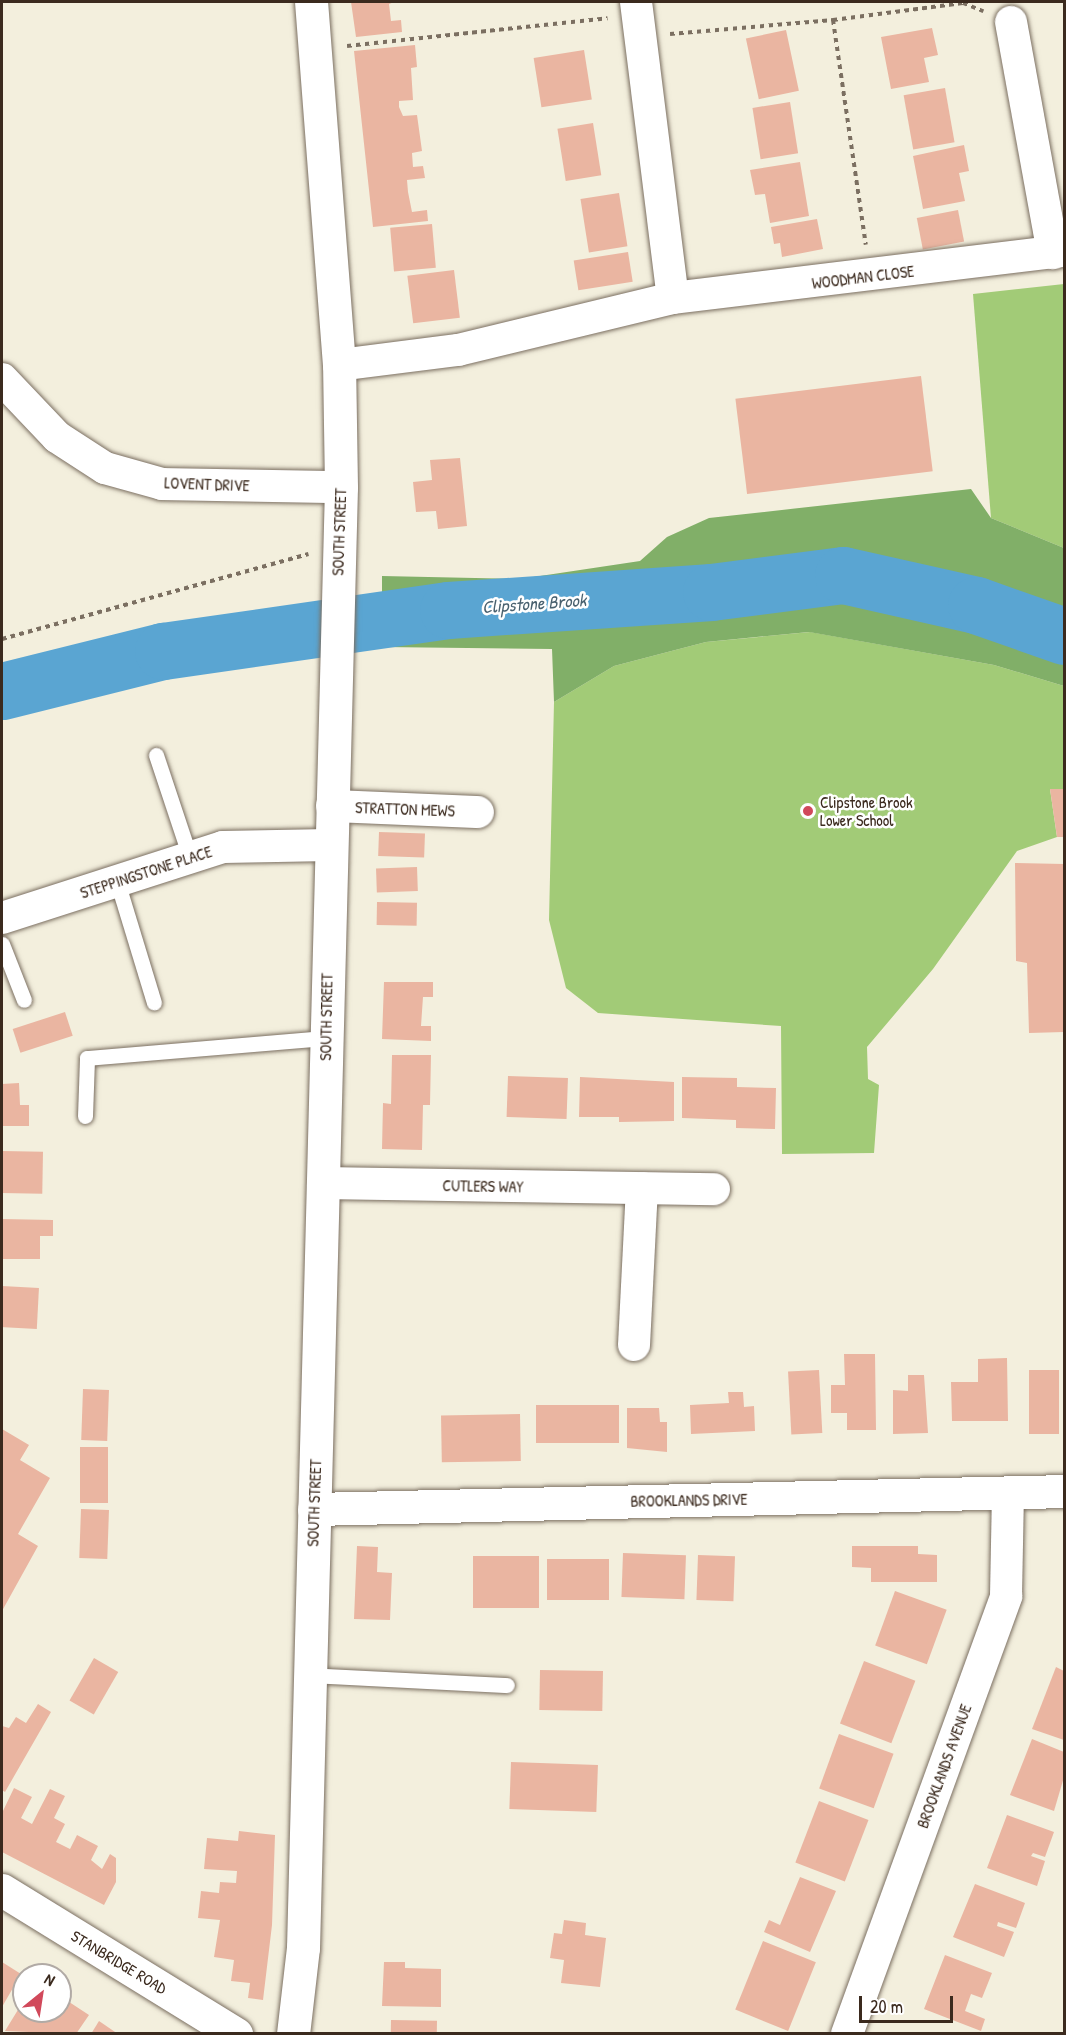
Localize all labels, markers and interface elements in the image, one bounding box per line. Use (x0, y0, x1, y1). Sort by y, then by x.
street label: WOODMAN CLOSE (811, 261, 915, 293)
street label: LOVENT DRIVE (164, 473, 250, 495)
street label: SOUTH STREET (328, 488, 350, 576)
water label: Clipstone Brook (481, 590, 587, 618)
place label: Clipstone Brook Lower School (820, 792, 913, 830)
street label: STRATTON MEWS (355, 798, 455, 820)
marker: Clipstone Brook Lower School (801, 804, 815, 818)
street label: STEPPINGSTONE PLACE (78, 842, 214, 902)
street label: SOUTH STREET (316, 973, 336, 1061)
street label: CUTLERS WAY (442, 1176, 524, 1196)
street label: SOUTH STREET (303, 1459, 325, 1547)
street label: BROOKLANDS DRIVE (630, 1489, 748, 1511)
street label: BROOKLANDS AVENUE (913, 1701, 975, 1831)
street label: STANBRIDGE ROAD (68, 1926, 170, 1998)
north arrow (12, 1963, 72, 2023)
text: N (41, 1967, 59, 1991)
scale bar (862, 1984, 956, 2022)
text: 20 m (870, 1994, 903, 2019)

